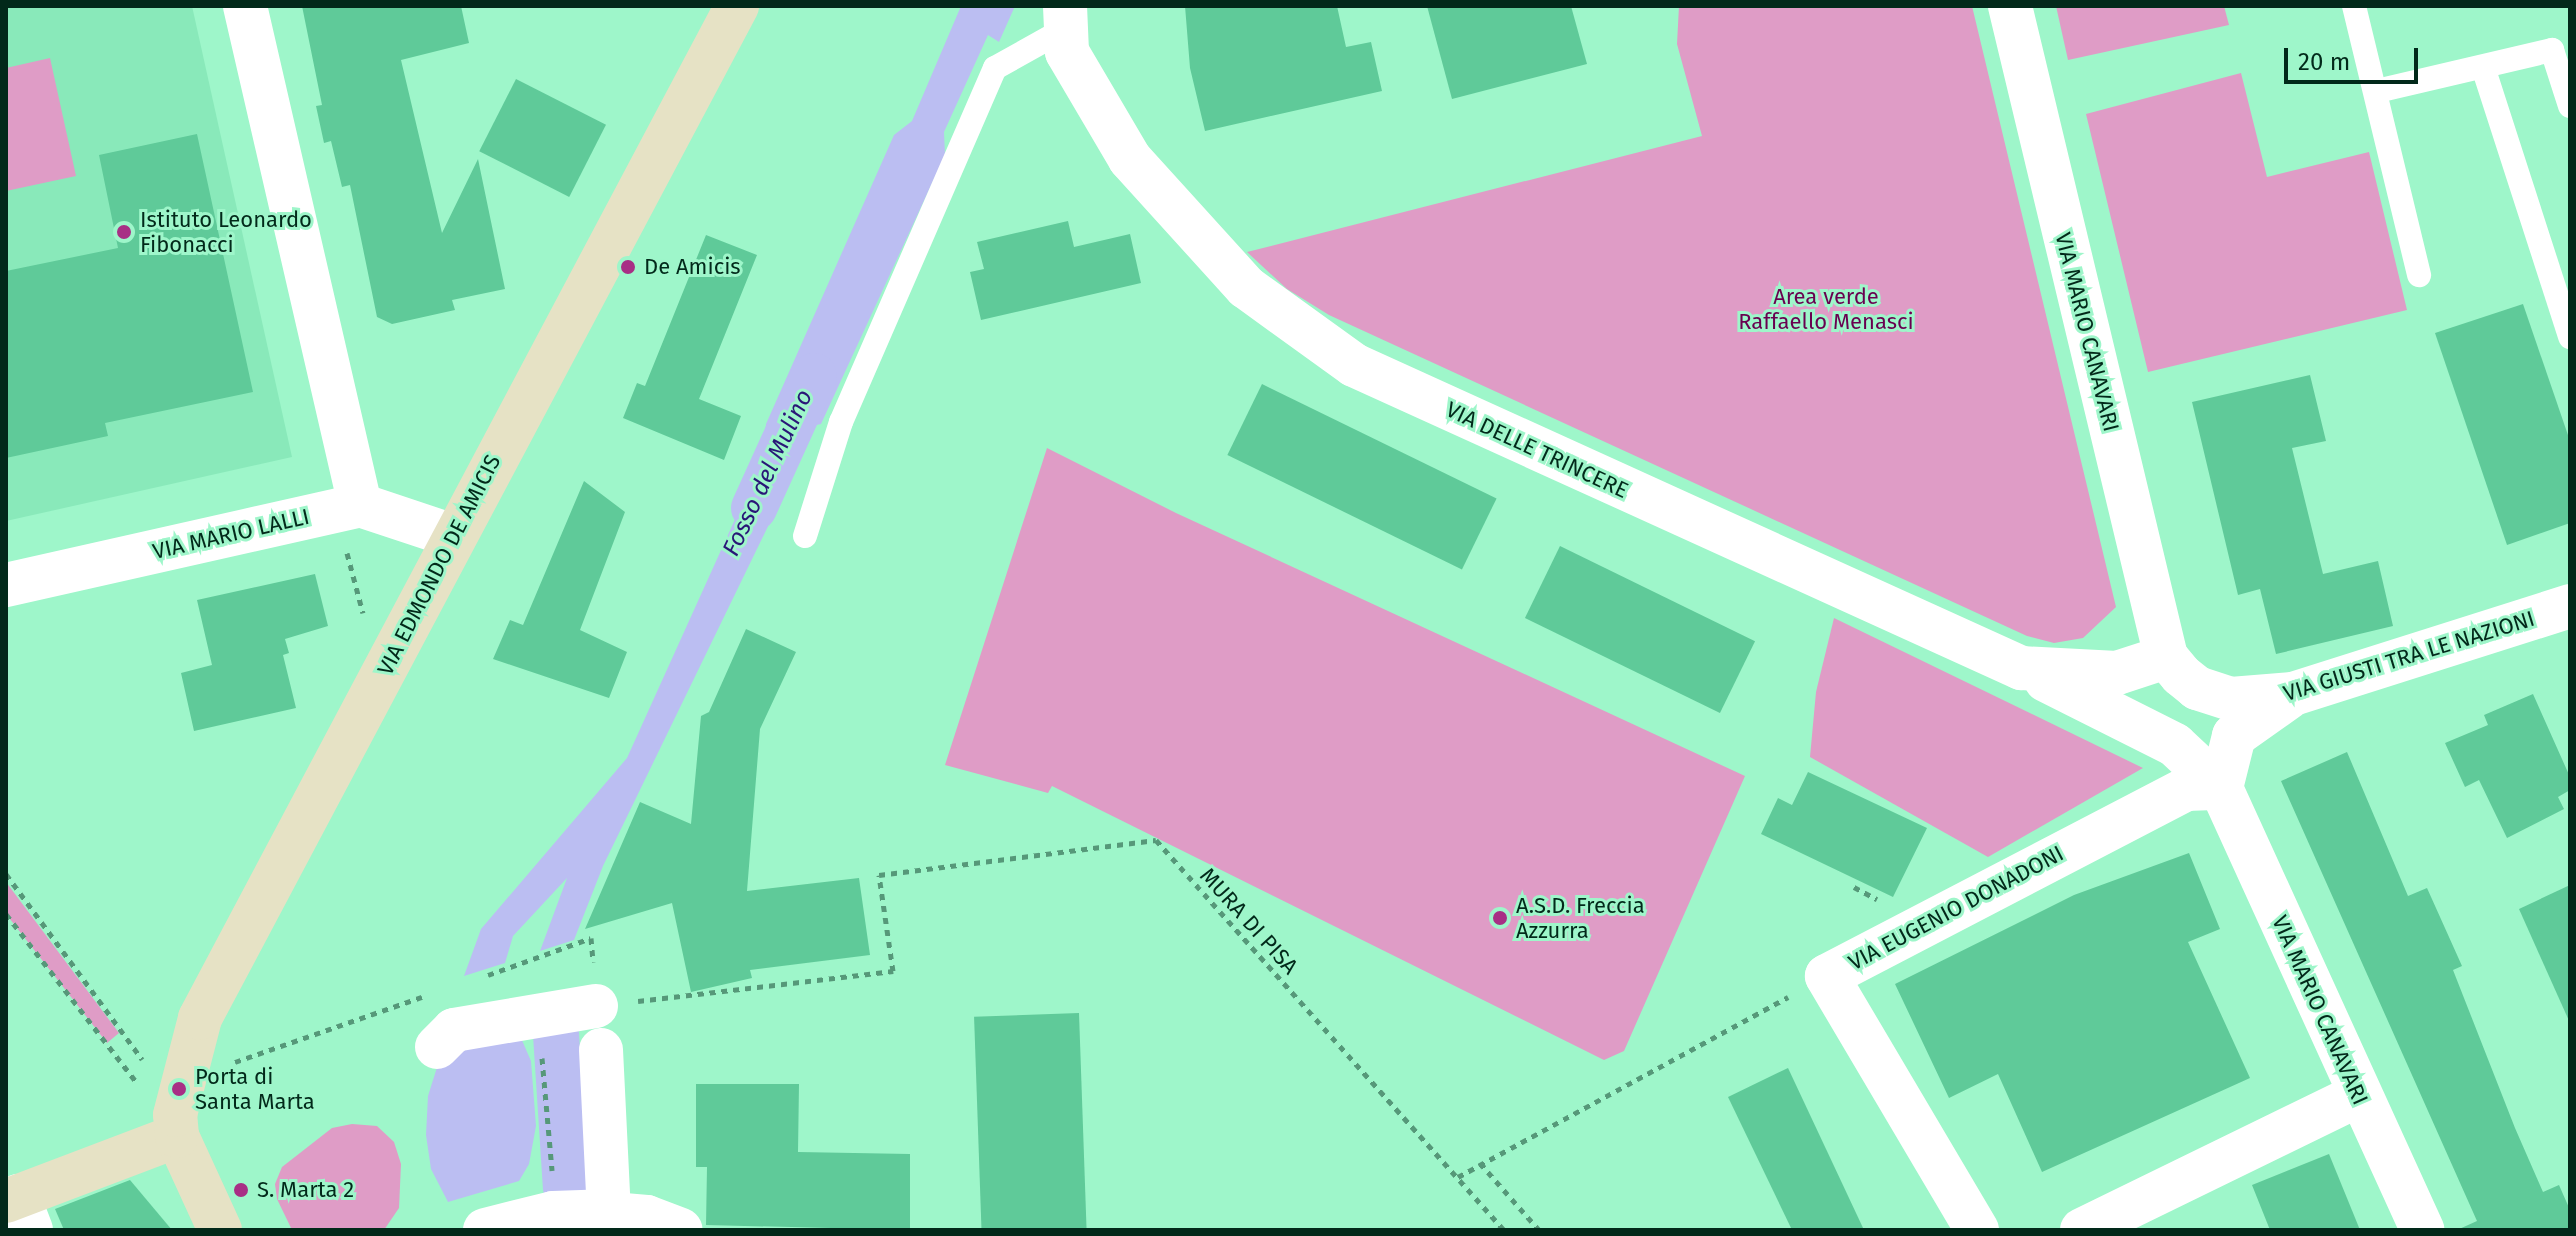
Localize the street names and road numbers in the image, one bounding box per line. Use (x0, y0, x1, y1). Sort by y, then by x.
street label: VIA MARIO CANAVARI (2049, 230, 2125, 434)
street label: VIA DELLE TRINCERE (1442, 396, 1632, 504)
street label: VIA EDMONDO DE AMICIS (372, 450, 506, 680)
street label: VIA MARIO LALLI (150, 503, 312, 565)
street label: VIA GIUSTI TRA LE NAZIONI (2280, 605, 2538, 707)
street label: VIA EUGENIO DONADONI (1844, 840, 2068, 976)
street label: MURA DI PISA (1194, 862, 1304, 980)
street label: VIA MARIO CANAVARI (2266, 911, 2374, 1109)

